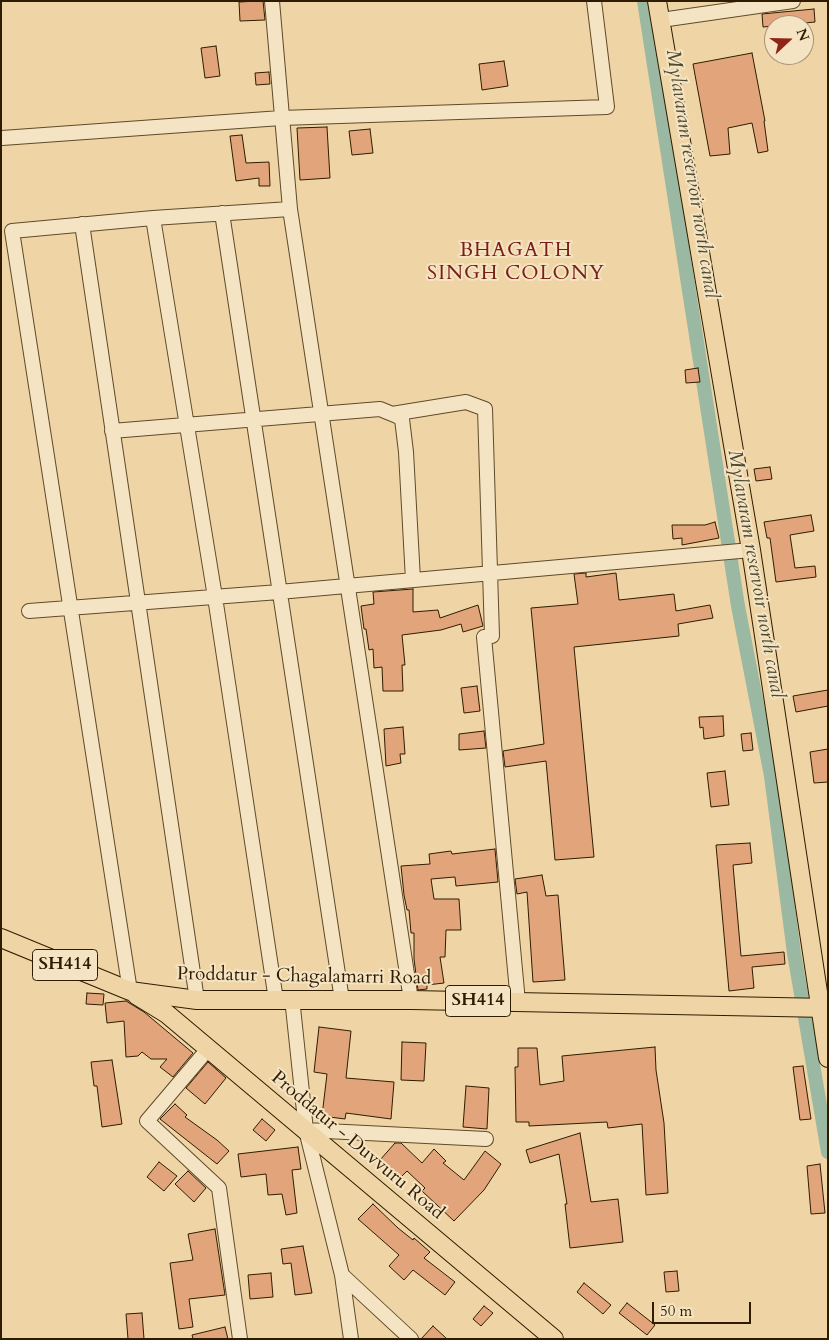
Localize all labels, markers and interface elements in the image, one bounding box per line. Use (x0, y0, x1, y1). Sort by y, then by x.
north arrow (764, 15, 814, 65)
text: N (791, 26, 814, 44)
water label: Mylavaram reservoir north canal (659, 48, 723, 300)
district label: BHAGATH SINGH COLONY (426, 239, 606, 286)
water label: Mylavaram reservoir north canal (721, 448, 789, 700)
road number: SH414 (32, 950, 98, 980)
street label: Proddatur - Chagalamarri Road (177, 963, 431, 991)
road number: SH414 (446, 986, 510, 1016)
street label: Proddatur - Duvvuru Road (266, 1067, 448, 1225)
scale bar (654, 1292, 753, 1324)
text: 50 m (660, 1301, 692, 1321)

